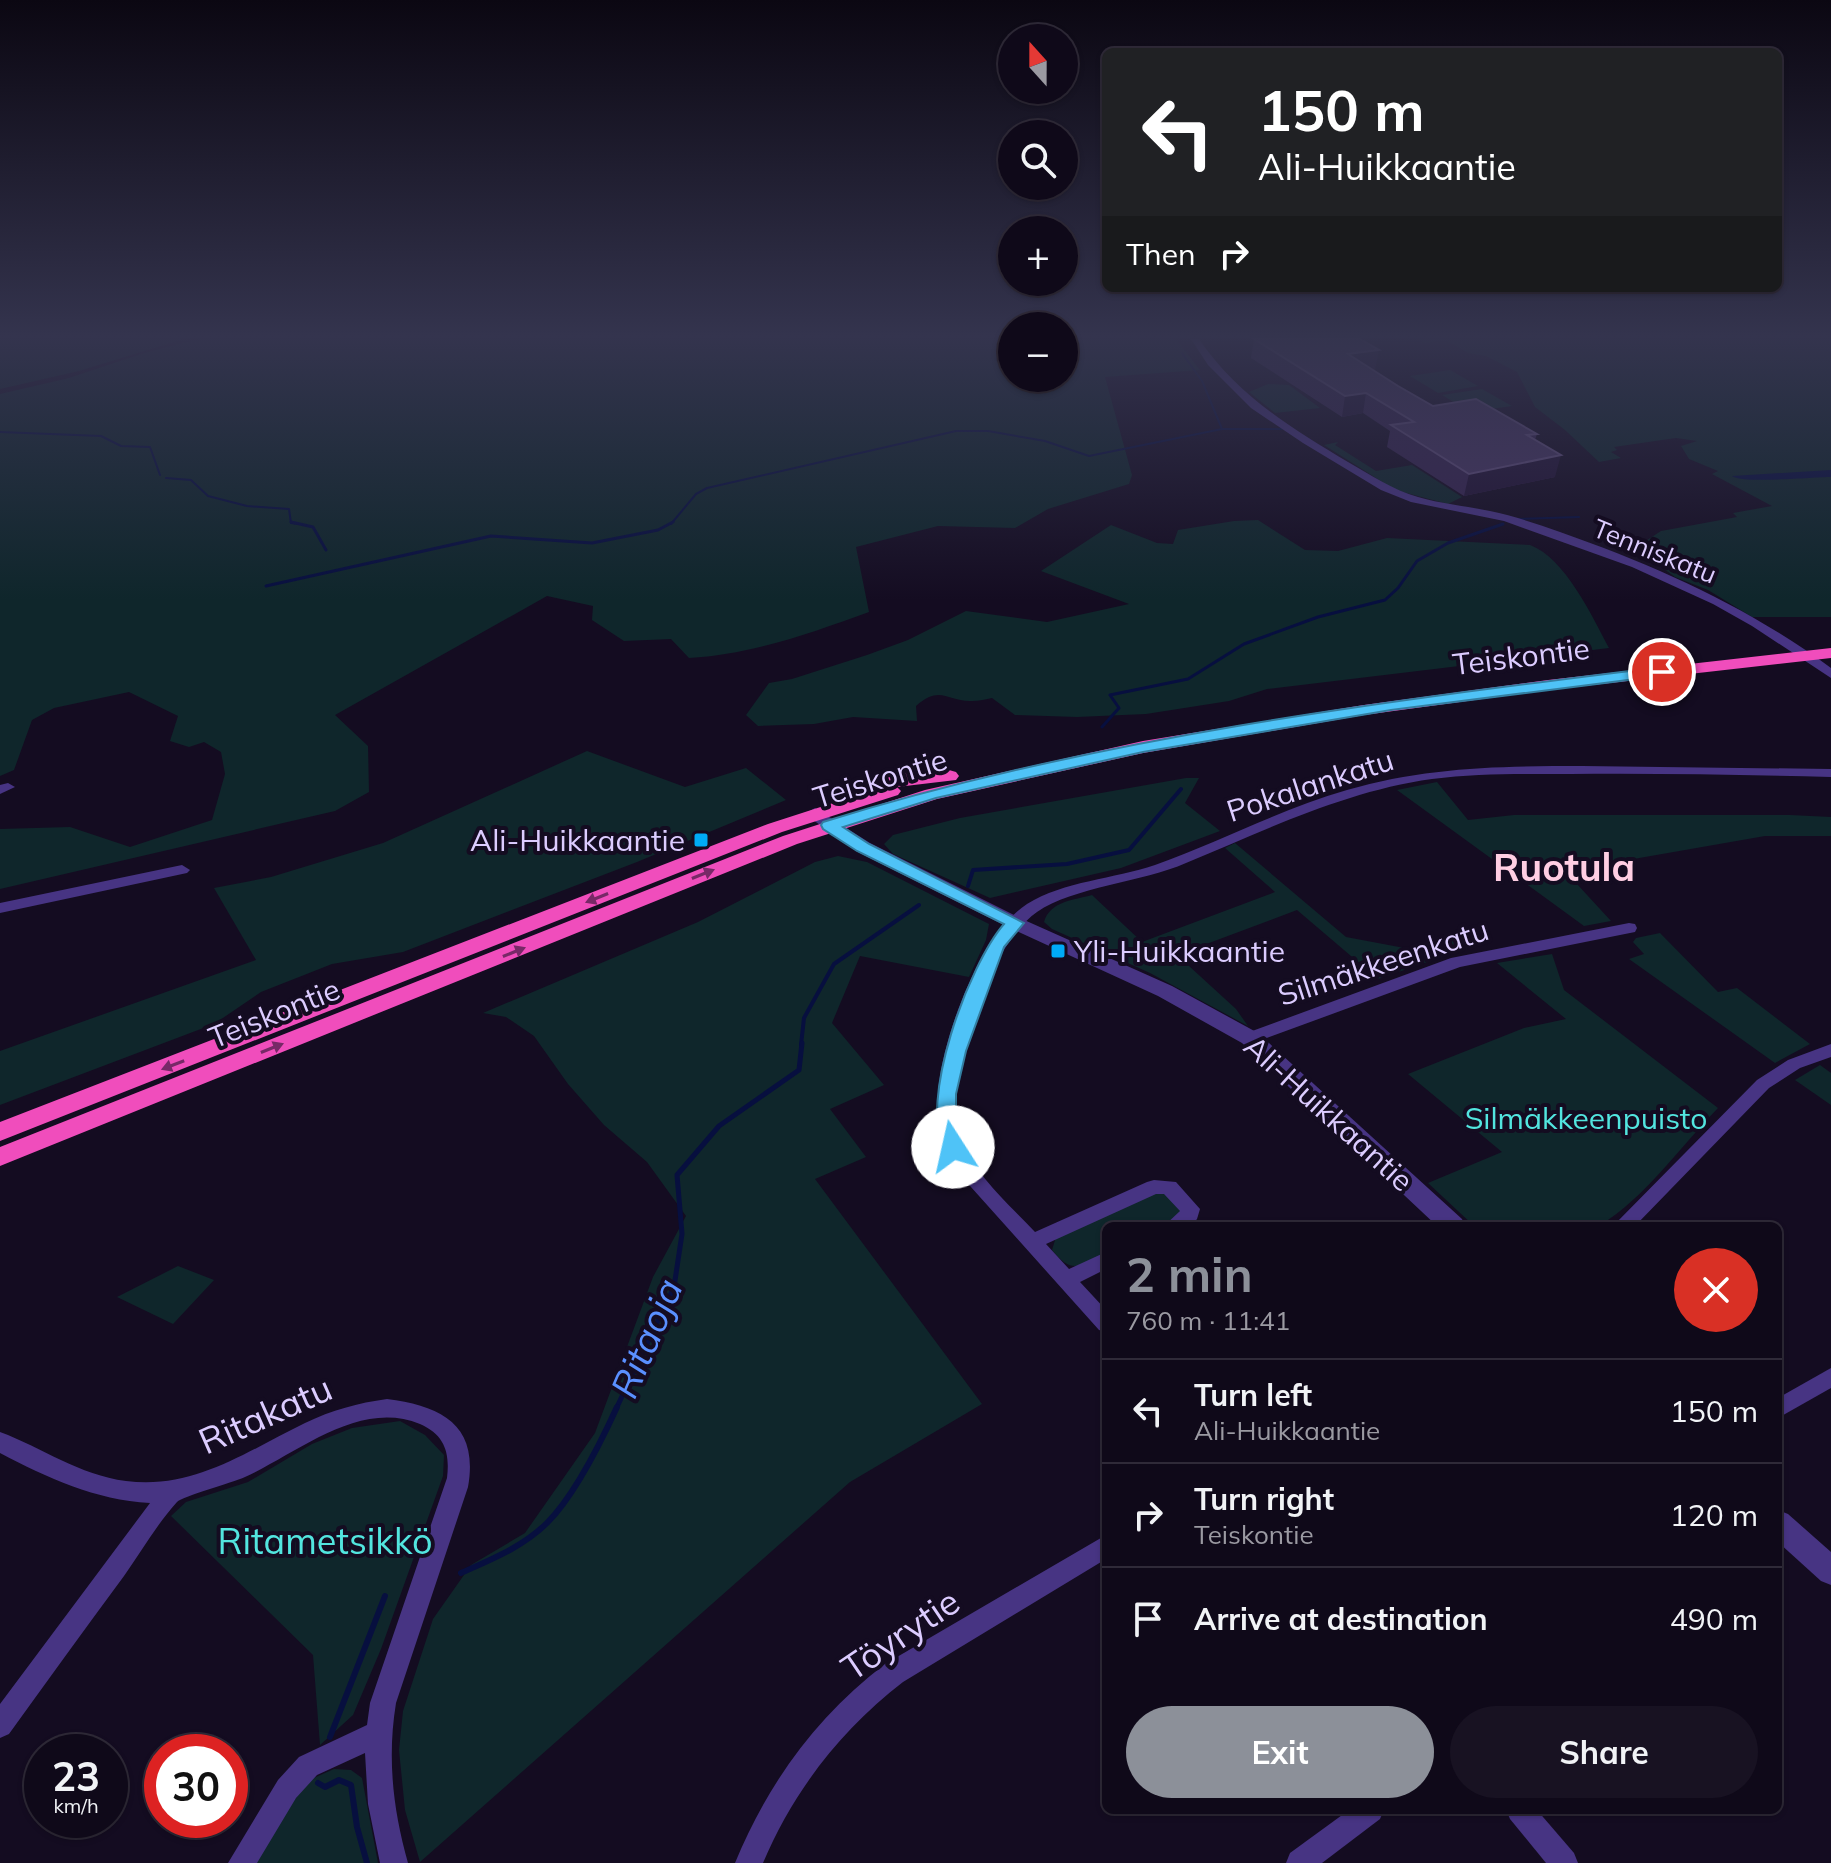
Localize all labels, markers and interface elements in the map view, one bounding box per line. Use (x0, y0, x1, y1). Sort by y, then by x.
north arrow (998, 24, 1078, 104)
map controls (998, 24, 1078, 392)
text: 150 m (1258, 75, 1425, 145)
icon: left (1126, 80, 1230, 184)
button: search (998, 120, 1078, 200)
text: Ali-Huikkaantie (1258, 144, 1516, 189)
button: + (998, 216, 1078, 296)
icon: right (1212, 232, 1256, 276)
text: Then (1126, 235, 1196, 273)
button: − (998, 312, 1078, 392)
street label: Tenniskatu (1588, 511, 1722, 591)
street label: Teiskontie (1450, 629, 1592, 683)
pin (1628, 638, 1696, 706)
icon: arrive (1640, 650, 1684, 694)
street label: Teiskontie (808, 740, 952, 816)
street label: Pokalankatu (1222, 740, 1398, 830)
place label: Ali-Huikkaantie (470, 821, 685, 859)
marker: Ali-Huikkaantie (692, 831, 710, 849)
district label: Ruotula (1493, 843, 1635, 891)
one-way arrow (691, 868, 715, 881)
one-way arrow (585, 891, 609, 904)
street label: Silmäkkeenkatu (1273, 910, 1493, 1014)
place label: Yli-Huikkaantie (1073, 932, 1285, 970)
marker: Yli-Huikkaantie (1049, 942, 1067, 960)
one-way arrow (502, 945, 526, 958)
street label: Teiskontie (203, 970, 345, 1056)
street label: Ali-Huikkaantie (1236, 1027, 1422, 1199)
one-way arrow (260, 1041, 284, 1054)
one-way arrow (161, 1059, 185, 1072)
park label: Silmäkkeenpuisto (1465, 1099, 1707, 1137)
position arrow (911, 1105, 995, 1189)
text: 2 min (1126, 1244, 1253, 1304)
button: close (1674, 1248, 1758, 1332)
water label: Ritaoja (599, 1271, 693, 1405)
text: 760 m · 11:41 (1126, 1304, 1290, 1337)
street label: Ritakatu (191, 1365, 339, 1463)
text: Turn left (1194, 1376, 1312, 1414)
icon: left (1126, 1389, 1170, 1433)
text: 150 m (1670, 1392, 1758, 1430)
text: Ali-Huikkaantie (1194, 1414, 1380, 1447)
text: Turn right (1194, 1480, 1334, 1518)
icon: right (1126, 1493, 1170, 1537)
text: 120 m (1670, 1496, 1758, 1534)
park label: Ritametsikkö (217, 1518, 433, 1563)
text: Teiskontie (1194, 1518, 1314, 1551)
street label: Töyrytie (832, 1578, 968, 1690)
icon: arrive (1126, 1597, 1170, 1641)
text: Arrive at destination (1194, 1600, 1488, 1638)
text: 490 m (1670, 1600, 1758, 1638)
button: Exit (1126, 1706, 1434, 1798)
button: Share (1450, 1706, 1758, 1798)
speed limit sign: 30 (144, 1734, 248, 1838)
text: 23 (52, 1751, 100, 1801)
text: km/h (53, 1793, 99, 1818)

